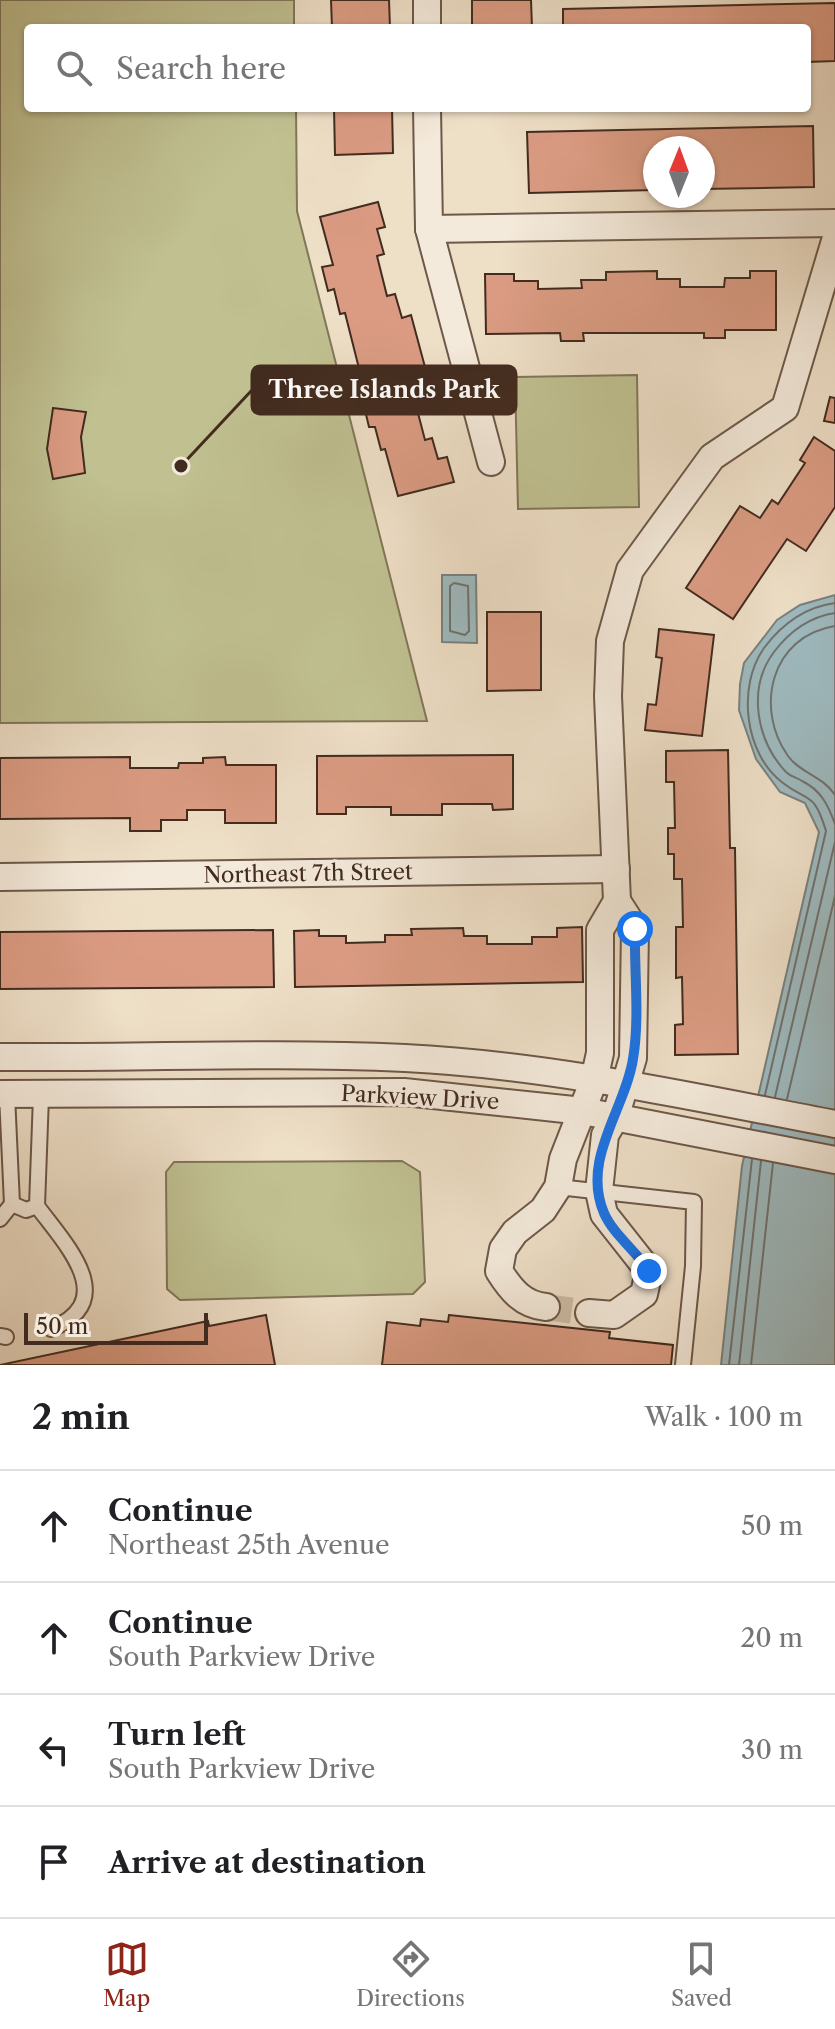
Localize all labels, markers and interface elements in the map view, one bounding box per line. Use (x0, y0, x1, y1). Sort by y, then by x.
search box (24, 24, 811, 112)
icon: search (52, 46, 96, 90)
text: Search here (116, 50, 286, 87)
north arrow (643, 136, 715, 208)
callout: Three Islands Park (252, 366, 516, 414)
text: Three Islands Park (268, 375, 501, 404)
street label: Northeast 7th Street (203, 858, 413, 889)
route start (617, 911, 653, 947)
street label: Parkview Drive (340, 1080, 500, 1115)
route end (631, 1253, 667, 1289)
scale bar (24, 1309, 208, 1345)
text: 50 m (36, 1313, 88, 1340)
text: 2 min (32, 1396, 130, 1438)
text: Walk · 100 m (645, 1401, 803, 1433)
text: Continue (108, 1492, 253, 1529)
icon: ahead (32, 1504, 76, 1548)
text: 50 m (741, 1510, 803, 1542)
text: Northeast 25th Avenue (108, 1529, 390, 1561)
text: Continue (108, 1604, 253, 1641)
icon: ahead (32, 1616, 76, 1660)
text: 20 m (740, 1622, 803, 1654)
text: South Parkview Drive (108, 1641, 375, 1673)
text: Turn left (108, 1716, 245, 1753)
icon: left (32, 1728, 76, 1772)
text: 30 m (741, 1734, 803, 1766)
text: South Parkview Drive (108, 1753, 375, 1785)
icon: arrive (32, 1840, 76, 1884)
text: Arrive at destination (108, 1844, 426, 1881)
tab: Map (103, 1937, 150, 2012)
tab: Directions (356, 1937, 465, 2012)
tab: Saved (671, 1937, 732, 2012)

